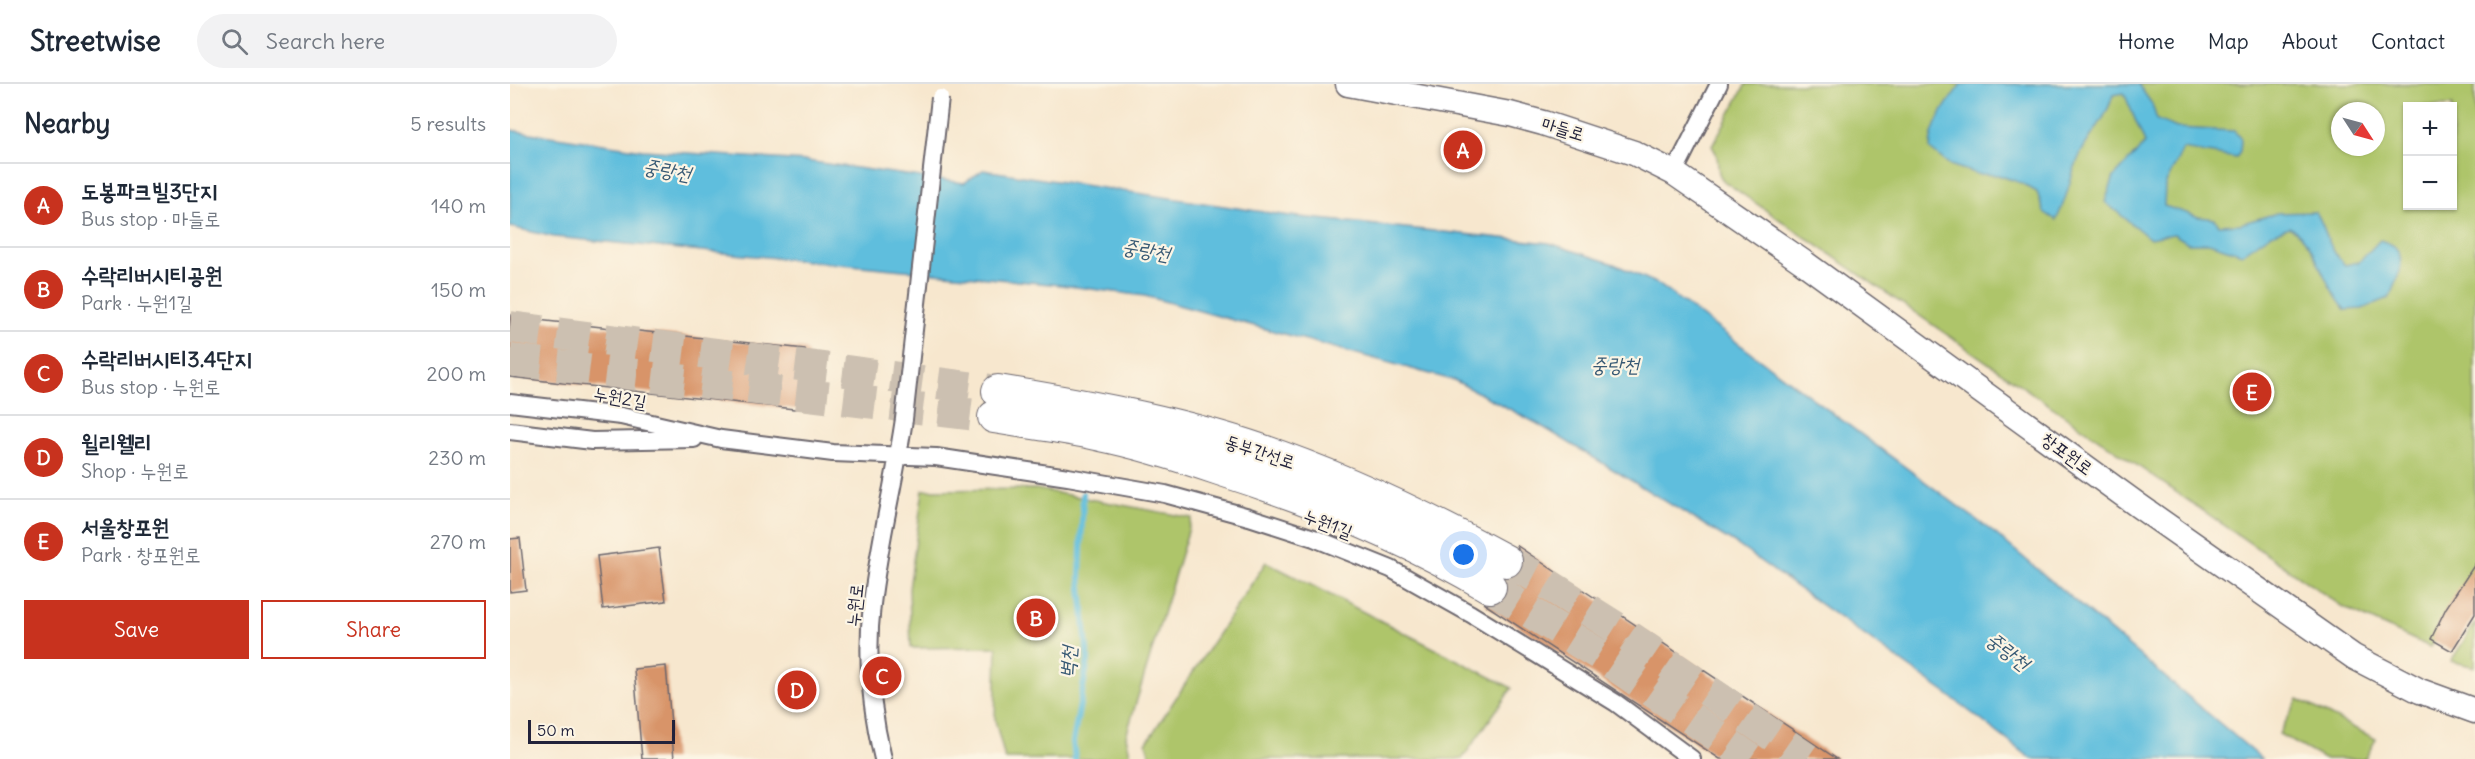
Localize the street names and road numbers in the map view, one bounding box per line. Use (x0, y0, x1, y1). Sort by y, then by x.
street label: 마들로 (1539, 111, 1587, 146)
street label: 누원2길 (592, 382, 649, 414)
street label: 창포원로 (2037, 427, 2097, 480)
street label: 동부간선로 (1222, 429, 1298, 474)
street label: 누원1길 (1300, 504, 1356, 544)
street label: 누원로 (841, 582, 868, 628)

